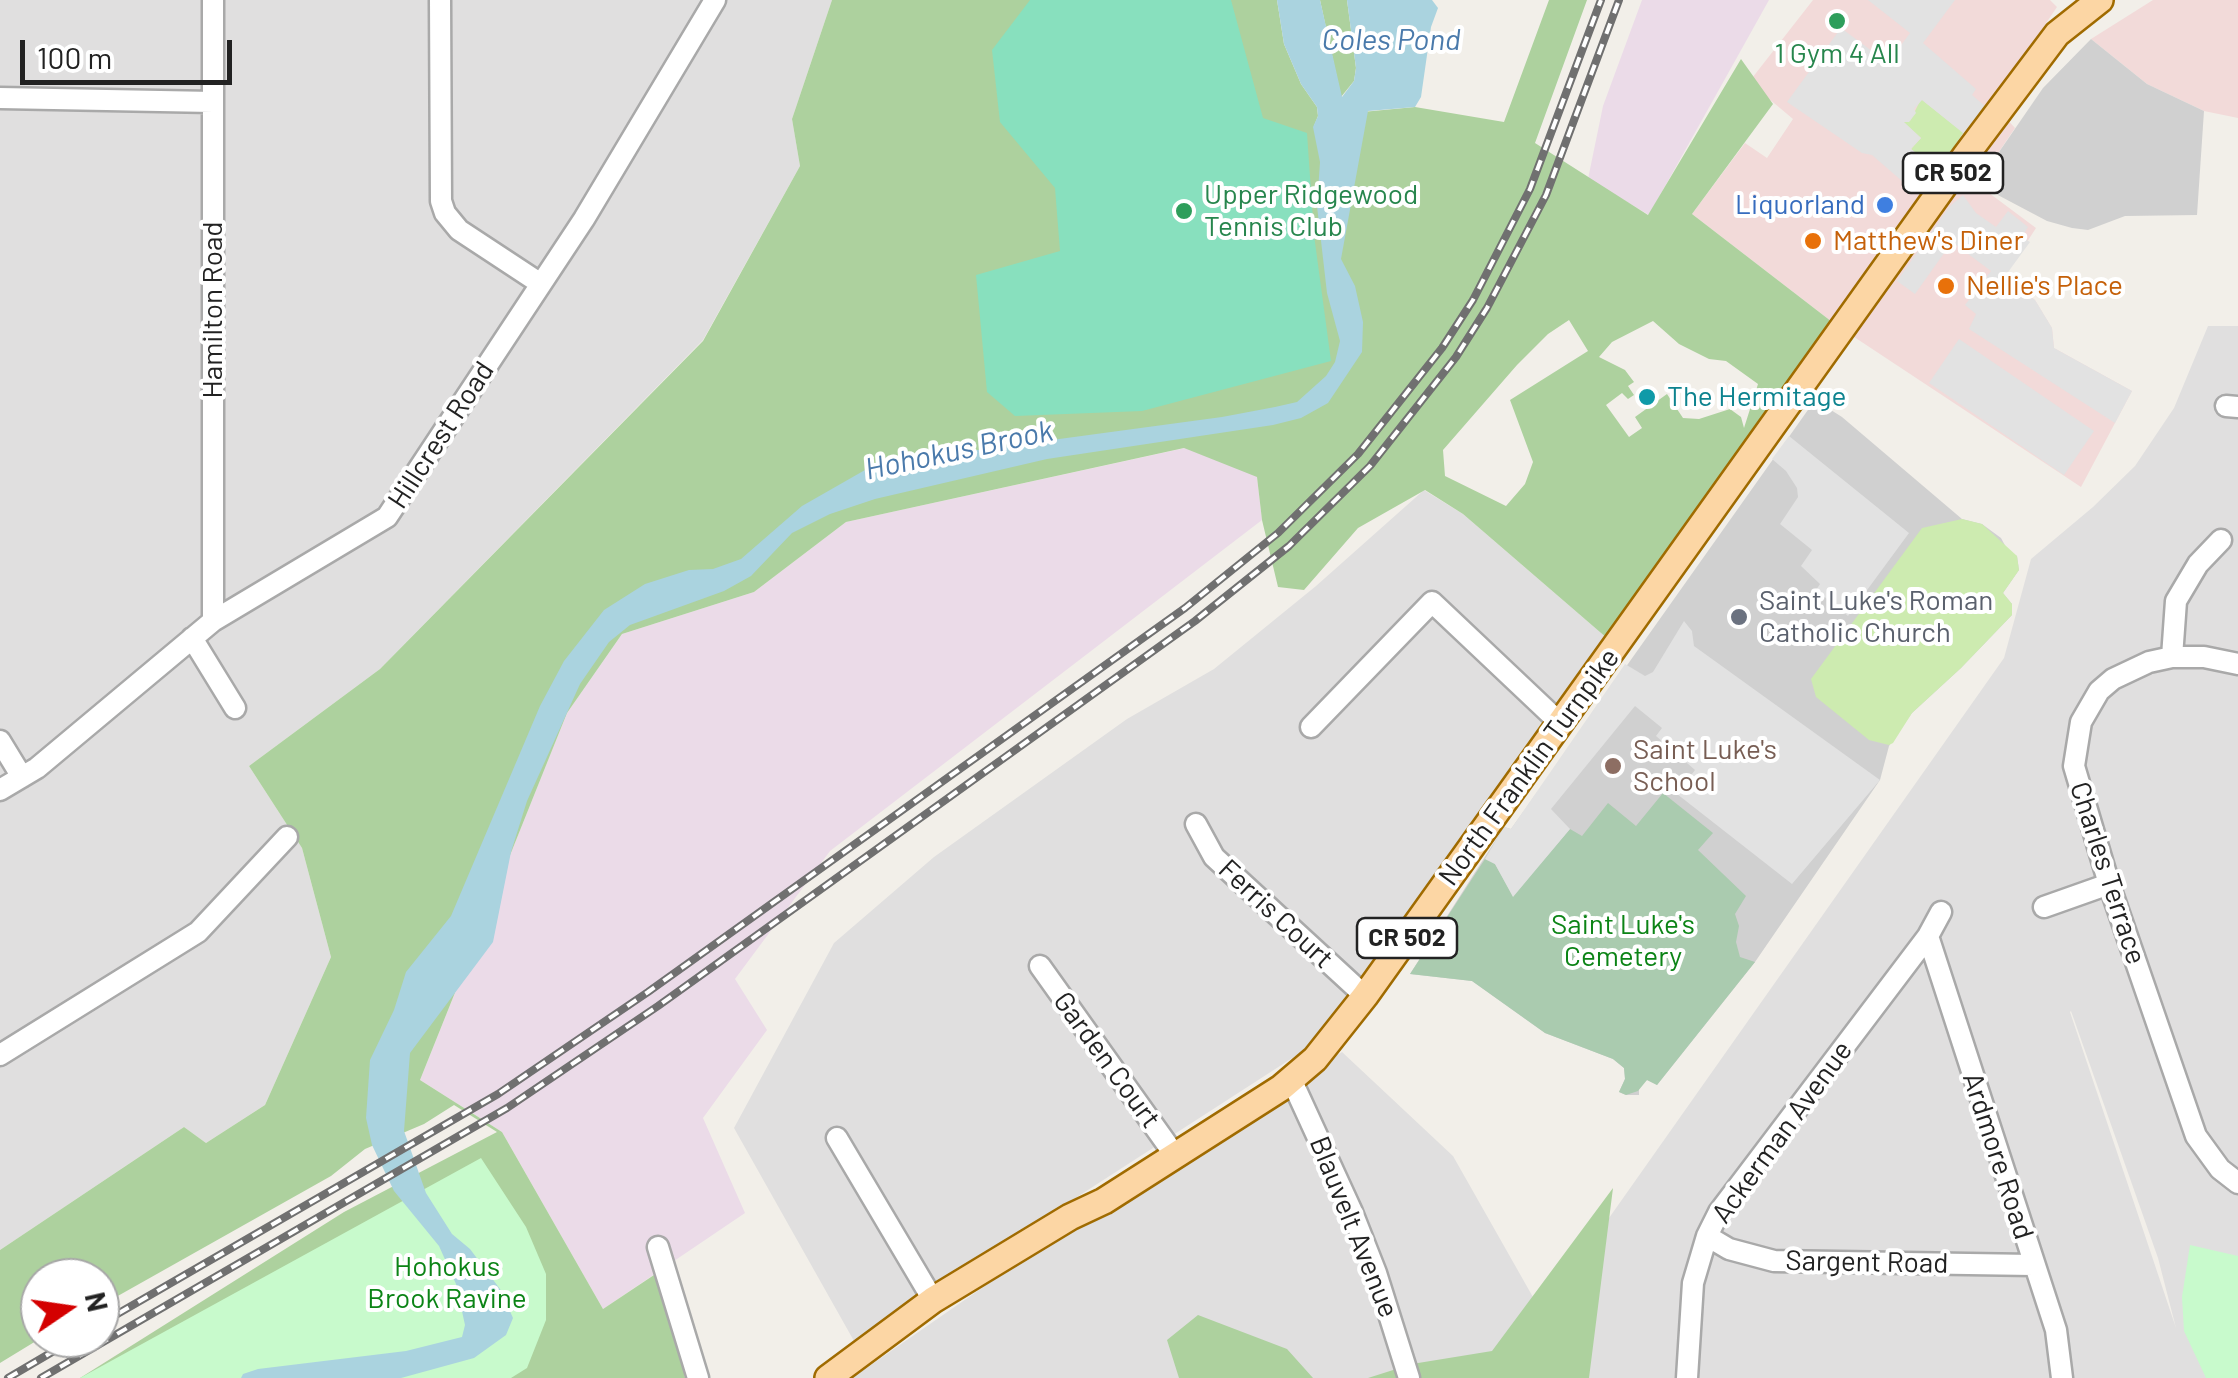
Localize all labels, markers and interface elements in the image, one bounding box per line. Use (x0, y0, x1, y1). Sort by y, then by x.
marker: 1 Gym 4 All (1826, 10, 1848, 32)
scale bar (25, 20, 238, 82)
water label: Coles Pond (1321, 22, 1461, 58)
place label: 1 Gym 4 All (1774, 37, 1900, 71)
text: 100 m (37, 39, 112, 75)
road number: CR 502 (1903, 153, 2003, 193)
place label: Upper Ridgewood Tennis Club (1204, 178, 1418, 244)
place label: Liquorland (1735, 188, 1865, 222)
marker: Liquorland (1874, 194, 1896, 216)
marker: Upper Ridgewood Tennis Club (1173, 200, 1195, 222)
street label: Hamilton Road (196, 222, 230, 398)
place label: Matthew's Diner (1833, 224, 2024, 258)
marker: Matthew's Diner (1802, 230, 1824, 252)
place label: Nellie's Place (1966, 269, 2123, 303)
marker: Nellie's Place (1935, 275, 1957, 297)
street label: Hillcrest Road (381, 355, 501, 515)
place label: The Hermitage (1667, 380, 1846, 414)
marker: The Hermitage (1636, 386, 1658, 408)
water label: Hohokus Brook (862, 413, 1056, 487)
place label: Saint Luke's Roman Catholic Church (1759, 584, 1993, 650)
marker: Saint Luke's Roman Catholic Church (1728, 606, 1750, 628)
street label: North Franklin Turnpike (1432, 642, 1626, 892)
place label: Saint Luke's School (1633, 733, 1777, 799)
marker: Saint Luke's School (1602, 755, 1624, 777)
street label: Charles Terrace (2063, 778, 2153, 968)
street label: Ferris Court (1212, 853, 1340, 975)
park label: Saint Luke's Cemetery (1551, 908, 1695, 974)
road number: CR 502 (1357, 918, 1457, 958)
street label: Garden Court (1046, 985, 1168, 1135)
street label: Ackerman Avenue (1705, 1034, 1859, 1230)
street label: Ardmore Road (1955, 1069, 2041, 1243)
street label: Blauvelt Avenue (1302, 1132, 1406, 1322)
street label: Sargent Road (1785, 1244, 1949, 1280)
park label: Hohokus Brook Ravine (367, 1250, 527, 1316)
north arrow (20, 1258, 120, 1358)
text: N (79, 1289, 116, 1315)

